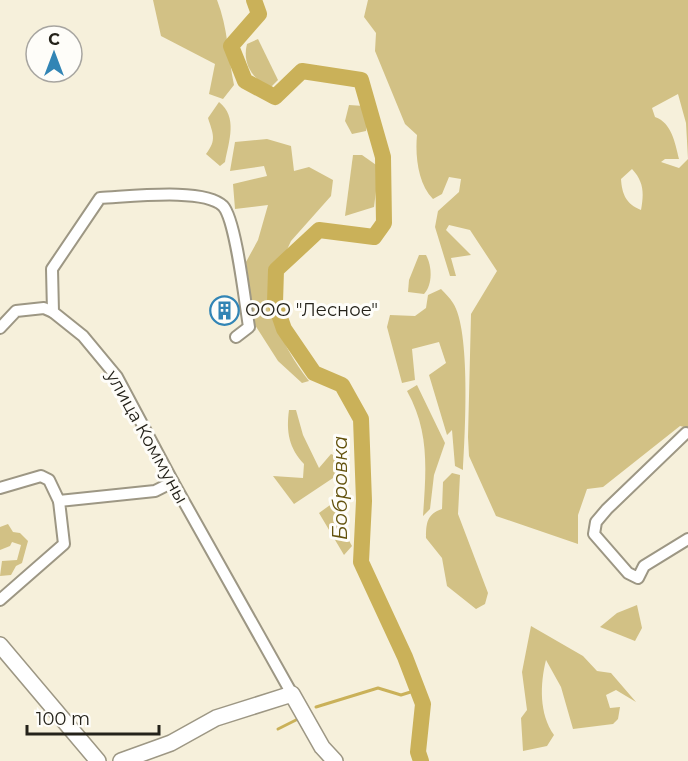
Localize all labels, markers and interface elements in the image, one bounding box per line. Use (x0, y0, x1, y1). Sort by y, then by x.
north arrow (24, 24, 84, 84)
text: С (48, 30, 60, 49)
building icon: ООО "Лесное" (208, 294, 240, 326)
place label: ООО "Лесное" (245, 299, 378, 321)
street label: улица Коммуны (101, 366, 193, 508)
water label: Бобровка (328, 436, 352, 540)
scale bar (27, 698, 159, 736)
text: 100 m (36, 708, 90, 730)

